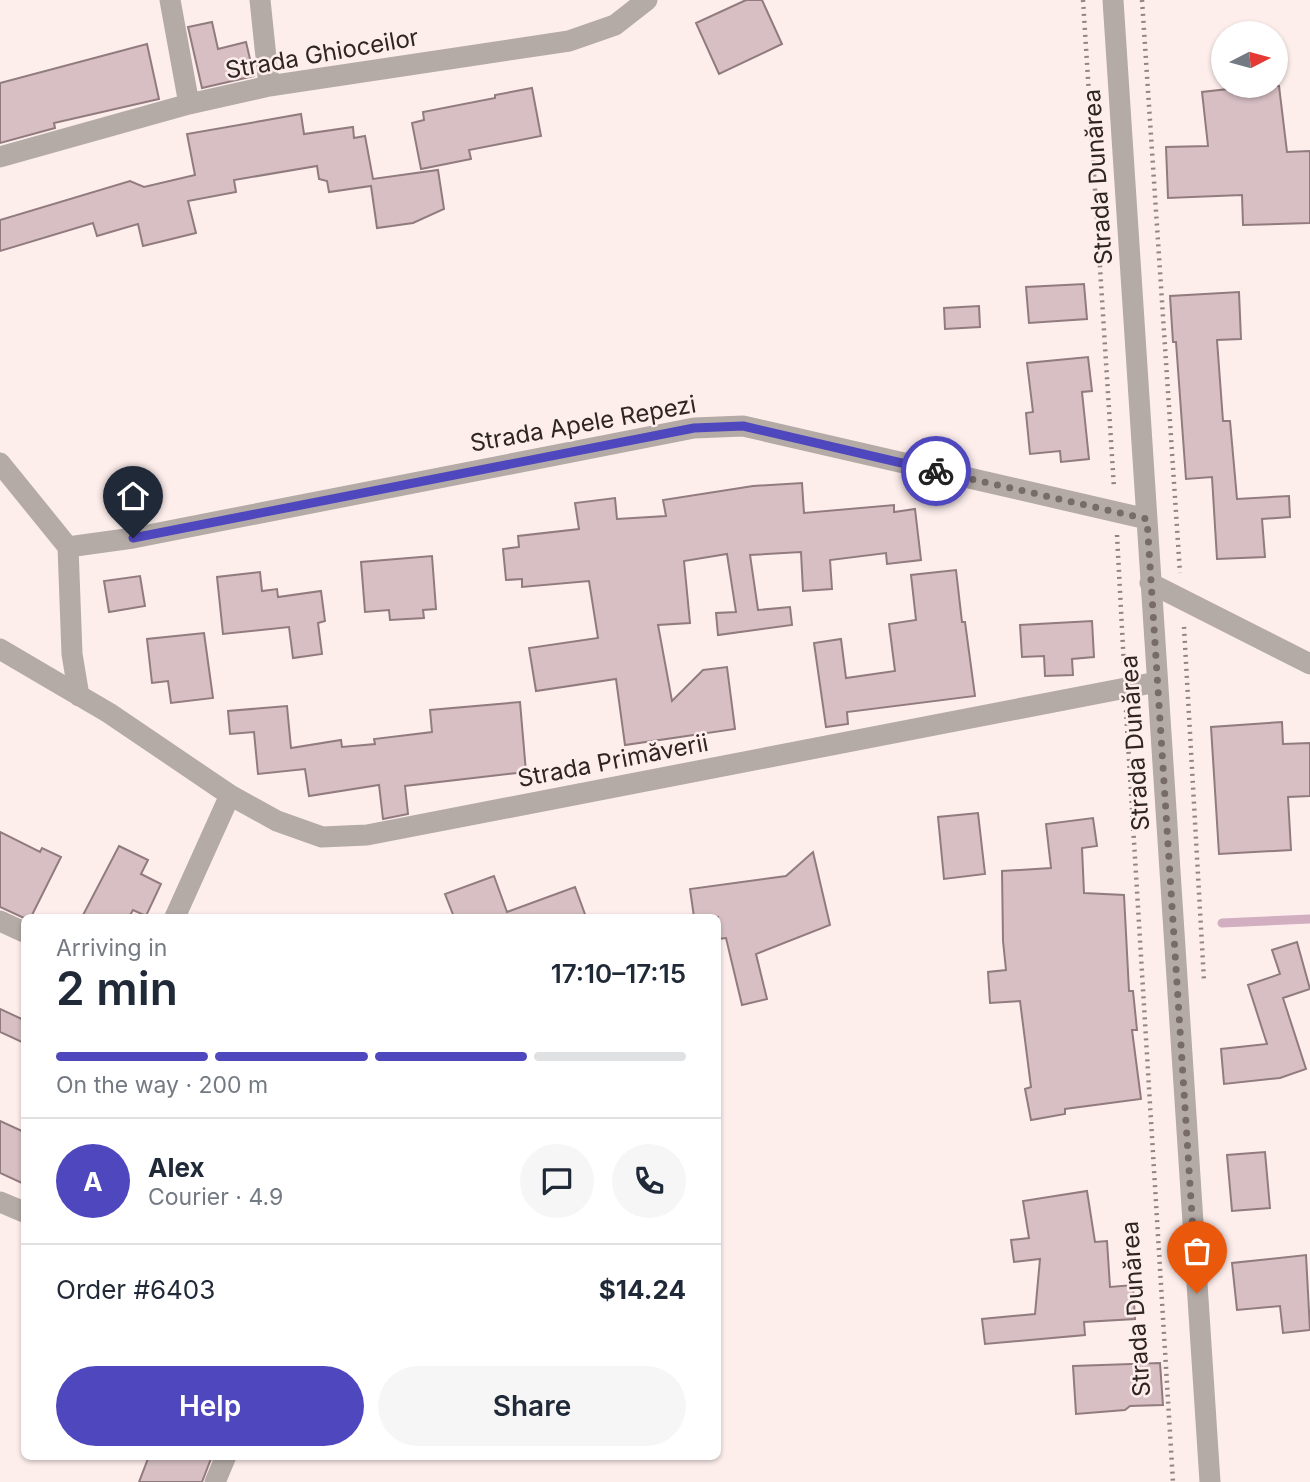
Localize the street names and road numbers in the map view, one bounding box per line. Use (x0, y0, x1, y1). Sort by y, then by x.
street label: Strada Ghioceilor (223, 22, 421, 85)
street label: Strada Dunărea (1077, 88, 1118, 266)
street label: Strada Apele Repezi (468, 389, 698, 458)
street label: Strada Dunărea (1114, 654, 1155, 832)
street label: Strada Primăverii (515, 728, 711, 793)
street label: Strada Dunărea (1115, 1220, 1156, 1398)

